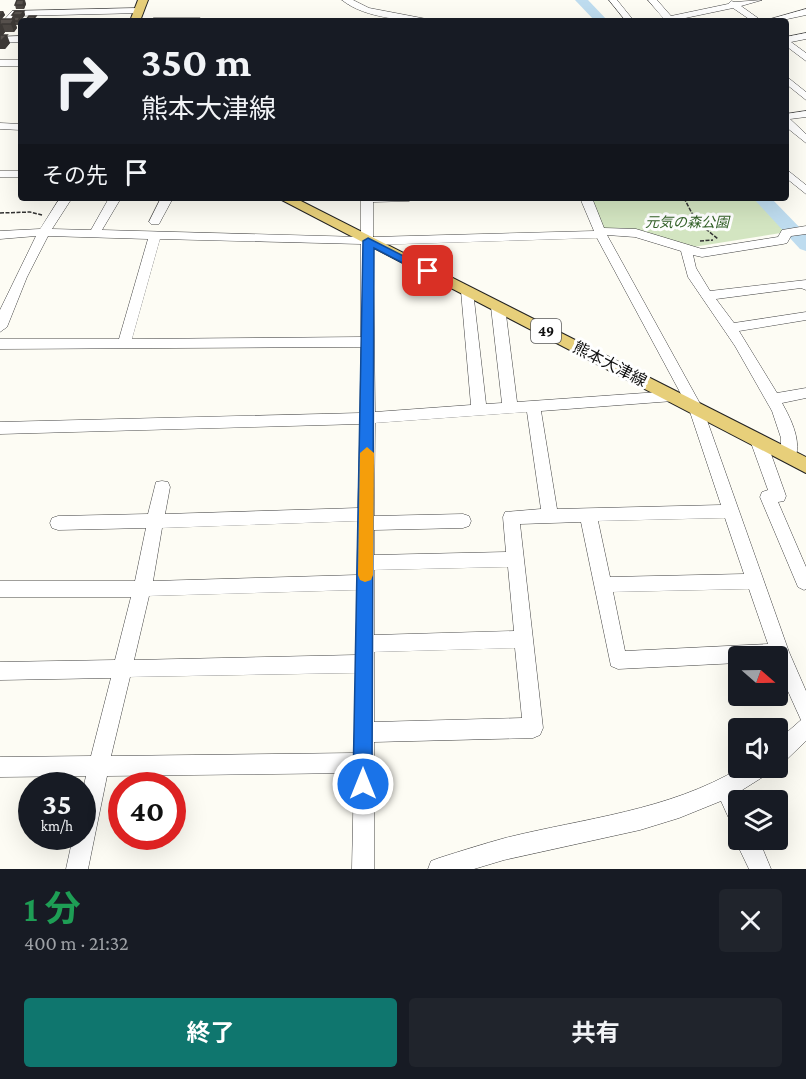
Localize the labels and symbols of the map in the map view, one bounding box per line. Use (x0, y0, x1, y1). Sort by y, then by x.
park label: 元気の森公園 (645, 214, 731, 230)
pin (402, 245, 453, 296)
road number: 49 (531, 319, 561, 343)
street label: 熊本大津線 (570, 338, 650, 390)
north arrow (728, 646, 788, 706)
position arrow (331, 752, 395, 816)
speed limit sign: 40 (108, 772, 186, 850)

